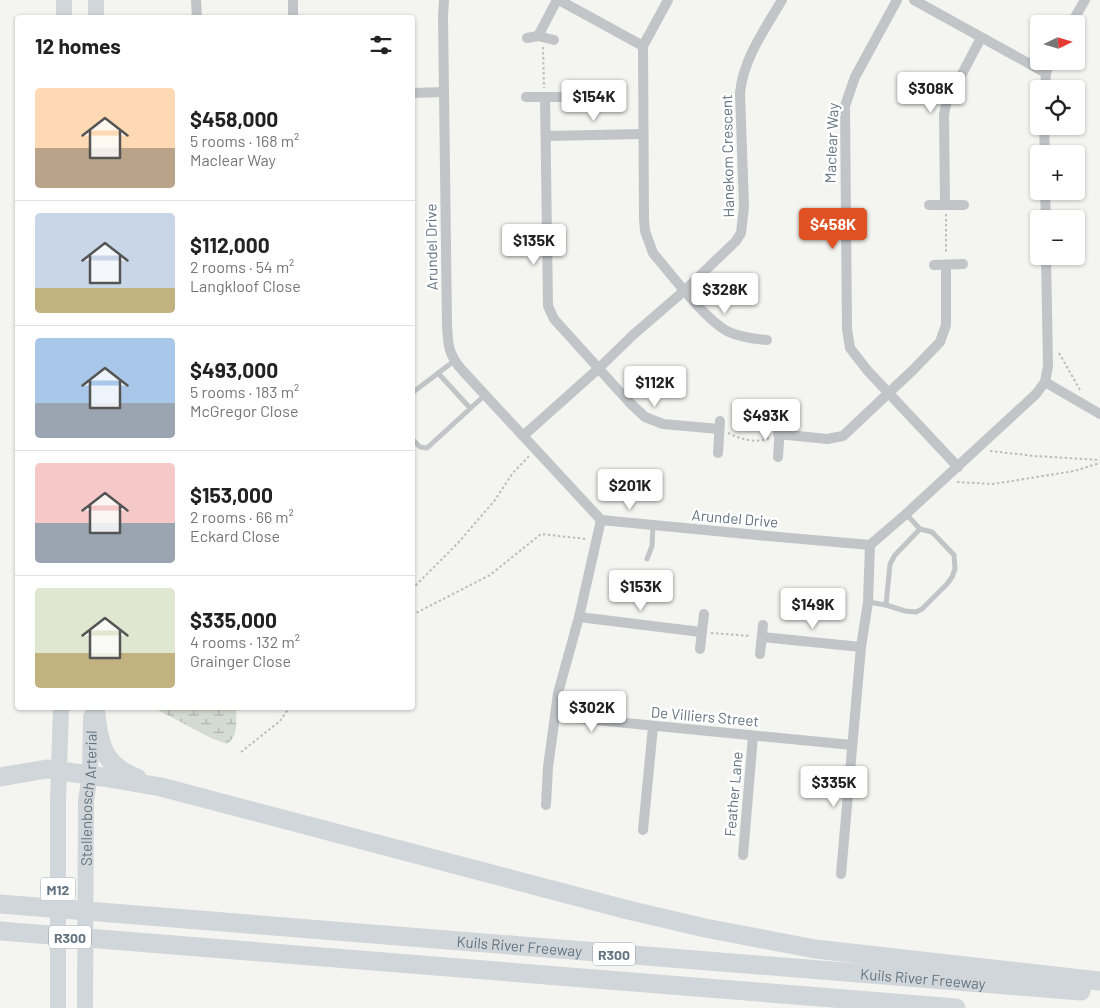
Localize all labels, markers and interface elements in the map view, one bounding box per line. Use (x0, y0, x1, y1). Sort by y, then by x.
north arrow (1030, 15, 1085, 70)
map controls (1030, 15, 1085, 265)
icon: filters (367, 31, 395, 59)
text: 12 homes (35, 33, 121, 58)
pin: $308K (896, 72, 966, 114)
text: $308K (908, 78, 954, 97)
pin: $154K (559, 80, 629, 122)
button: locate (1030, 80, 1085, 135)
text: $154K (572, 86, 616, 105)
street label: Hanekom Crescent (717, 94, 737, 218)
street label: Maclear Way (821, 102, 841, 184)
text: $458,000 (190, 106, 278, 131)
icon: home (75, 108, 135, 168)
text: 5 rooms · 168 m² (190, 131, 299, 150)
button: + (1030, 145, 1085, 200)
text: Maclear Way (190, 150, 276, 169)
street label: Arundel Drive (421, 204, 441, 290)
pin: $458K (798, 208, 868, 250)
button: − (1030, 210, 1085, 265)
text: $458K (810, 214, 856, 233)
pin: $135K (499, 224, 569, 266)
text: $135K (513, 230, 555, 249)
text: $112,000 (190, 232, 270, 257)
icon: home (75, 233, 135, 293)
text: 2 rooms · 54 m² (190, 257, 294, 276)
pin: $328K (690, 272, 760, 315)
text: Langkloof Close (190, 276, 301, 295)
text: $328K (702, 279, 748, 298)
text: $493,000 (190, 357, 278, 382)
icon: home (75, 358, 135, 418)
pin: $112K (620, 366, 690, 408)
text: $112K (635, 372, 675, 391)
text: 5 rooms · 183 m² (190, 382, 299, 401)
pin: $493K (731, 398, 801, 441)
text: McGregor Close (190, 401, 298, 420)
text: $493K (743, 405, 789, 424)
pin: $201K (595, 468, 665, 511)
text: $201K (609, 475, 651, 494)
text: $153,000 (190, 482, 273, 507)
icon: home (75, 483, 135, 543)
street label: Arundel Drive (691, 505, 779, 531)
text: 2 rooms · 66 m² (190, 507, 294, 526)
text: Eckard Close (190, 526, 280, 545)
pin: $153K (606, 570, 676, 612)
text: $153K (620, 576, 662, 595)
pin: $149K (778, 588, 848, 630)
text: $149K (791, 594, 835, 613)
text: $335,000 (190, 607, 277, 632)
icon: home (75, 608, 135, 668)
text: 4 rooms · 132 m² (190, 632, 300, 651)
text: Grainger Close (190, 651, 291, 670)
pin: $302K (557, 690, 627, 733)
text: $302K (569, 697, 615, 716)
street label: De Villiers Street (650, 702, 760, 730)
street label: Stellenbosch Arterial (77, 730, 100, 866)
street label: Feather Lane (720, 751, 746, 837)
pin: $335K (799, 766, 869, 808)
text: $335K (811, 772, 857, 791)
road number: M12 (40, 878, 76, 901)
road number: R300 (49, 926, 91, 949)
street label: Kuils River Freeway (456, 932, 583, 960)
road number: R300 (593, 942, 635, 966)
street label: Kuils River Freeway (860, 964, 987, 992)

